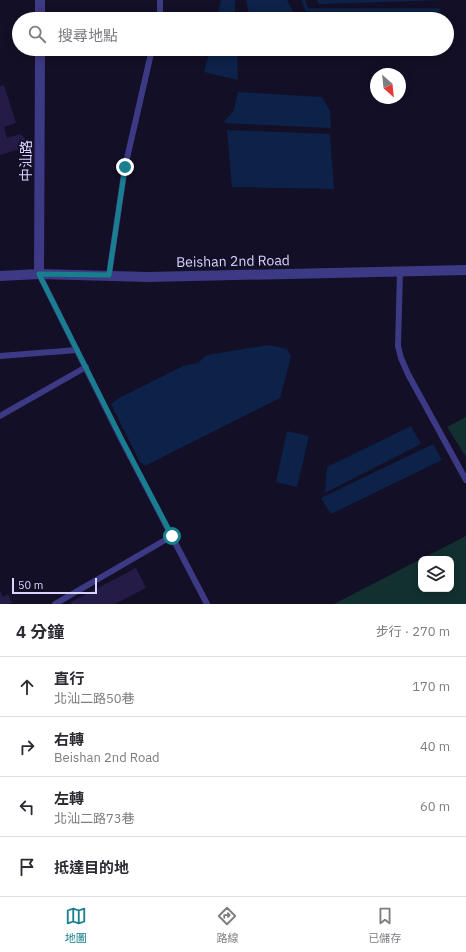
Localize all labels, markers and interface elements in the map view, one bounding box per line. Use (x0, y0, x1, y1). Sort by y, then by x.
search box (12, 12, 454, 56)
icon: search (26, 23, 48, 45)
text: 搜尋地點 (58, 26, 118, 45)
north arrow (370, 68, 406, 104)
street label: 中汕路 (17, 140, 35, 182)
route end (116, 158, 134, 176)
street label: Beishan 2nd Road (176, 251, 290, 271)
route start (163, 527, 181, 545)
map controls (418, 556, 454, 592)
button: layers (418, 556, 454, 592)
scale bar (12, 576, 97, 595)
text: 50 m (18, 578, 43, 592)
text: 4 分鐘 (16, 621, 64, 643)
text: 步行 · 270 m (376, 623, 450, 640)
text: 直行 (54, 669, 84, 688)
icon: ahead (16, 676, 38, 698)
text: 170 m (412, 678, 450, 695)
text: 北汕二路50巷 (54, 690, 135, 707)
text: 右轉 (54, 730, 84, 749)
icon: right (16, 736, 38, 758)
text: 40 m (420, 738, 450, 755)
text: Beishan 2nd Road (54, 749, 160, 766)
text: 左轉 (54, 789, 84, 808)
icon: left (16, 796, 38, 818)
text: 60 m (420, 798, 450, 815)
text: 北汕二路73巷 (54, 810, 135, 827)
icon: arrive (16, 856, 38, 878)
text: 抵達目的地 (54, 858, 129, 877)
tab: 地圖 (65, 905, 87, 945)
tab: 路線 (216, 905, 238, 945)
tab: 已儲存 (368, 905, 401, 945)

